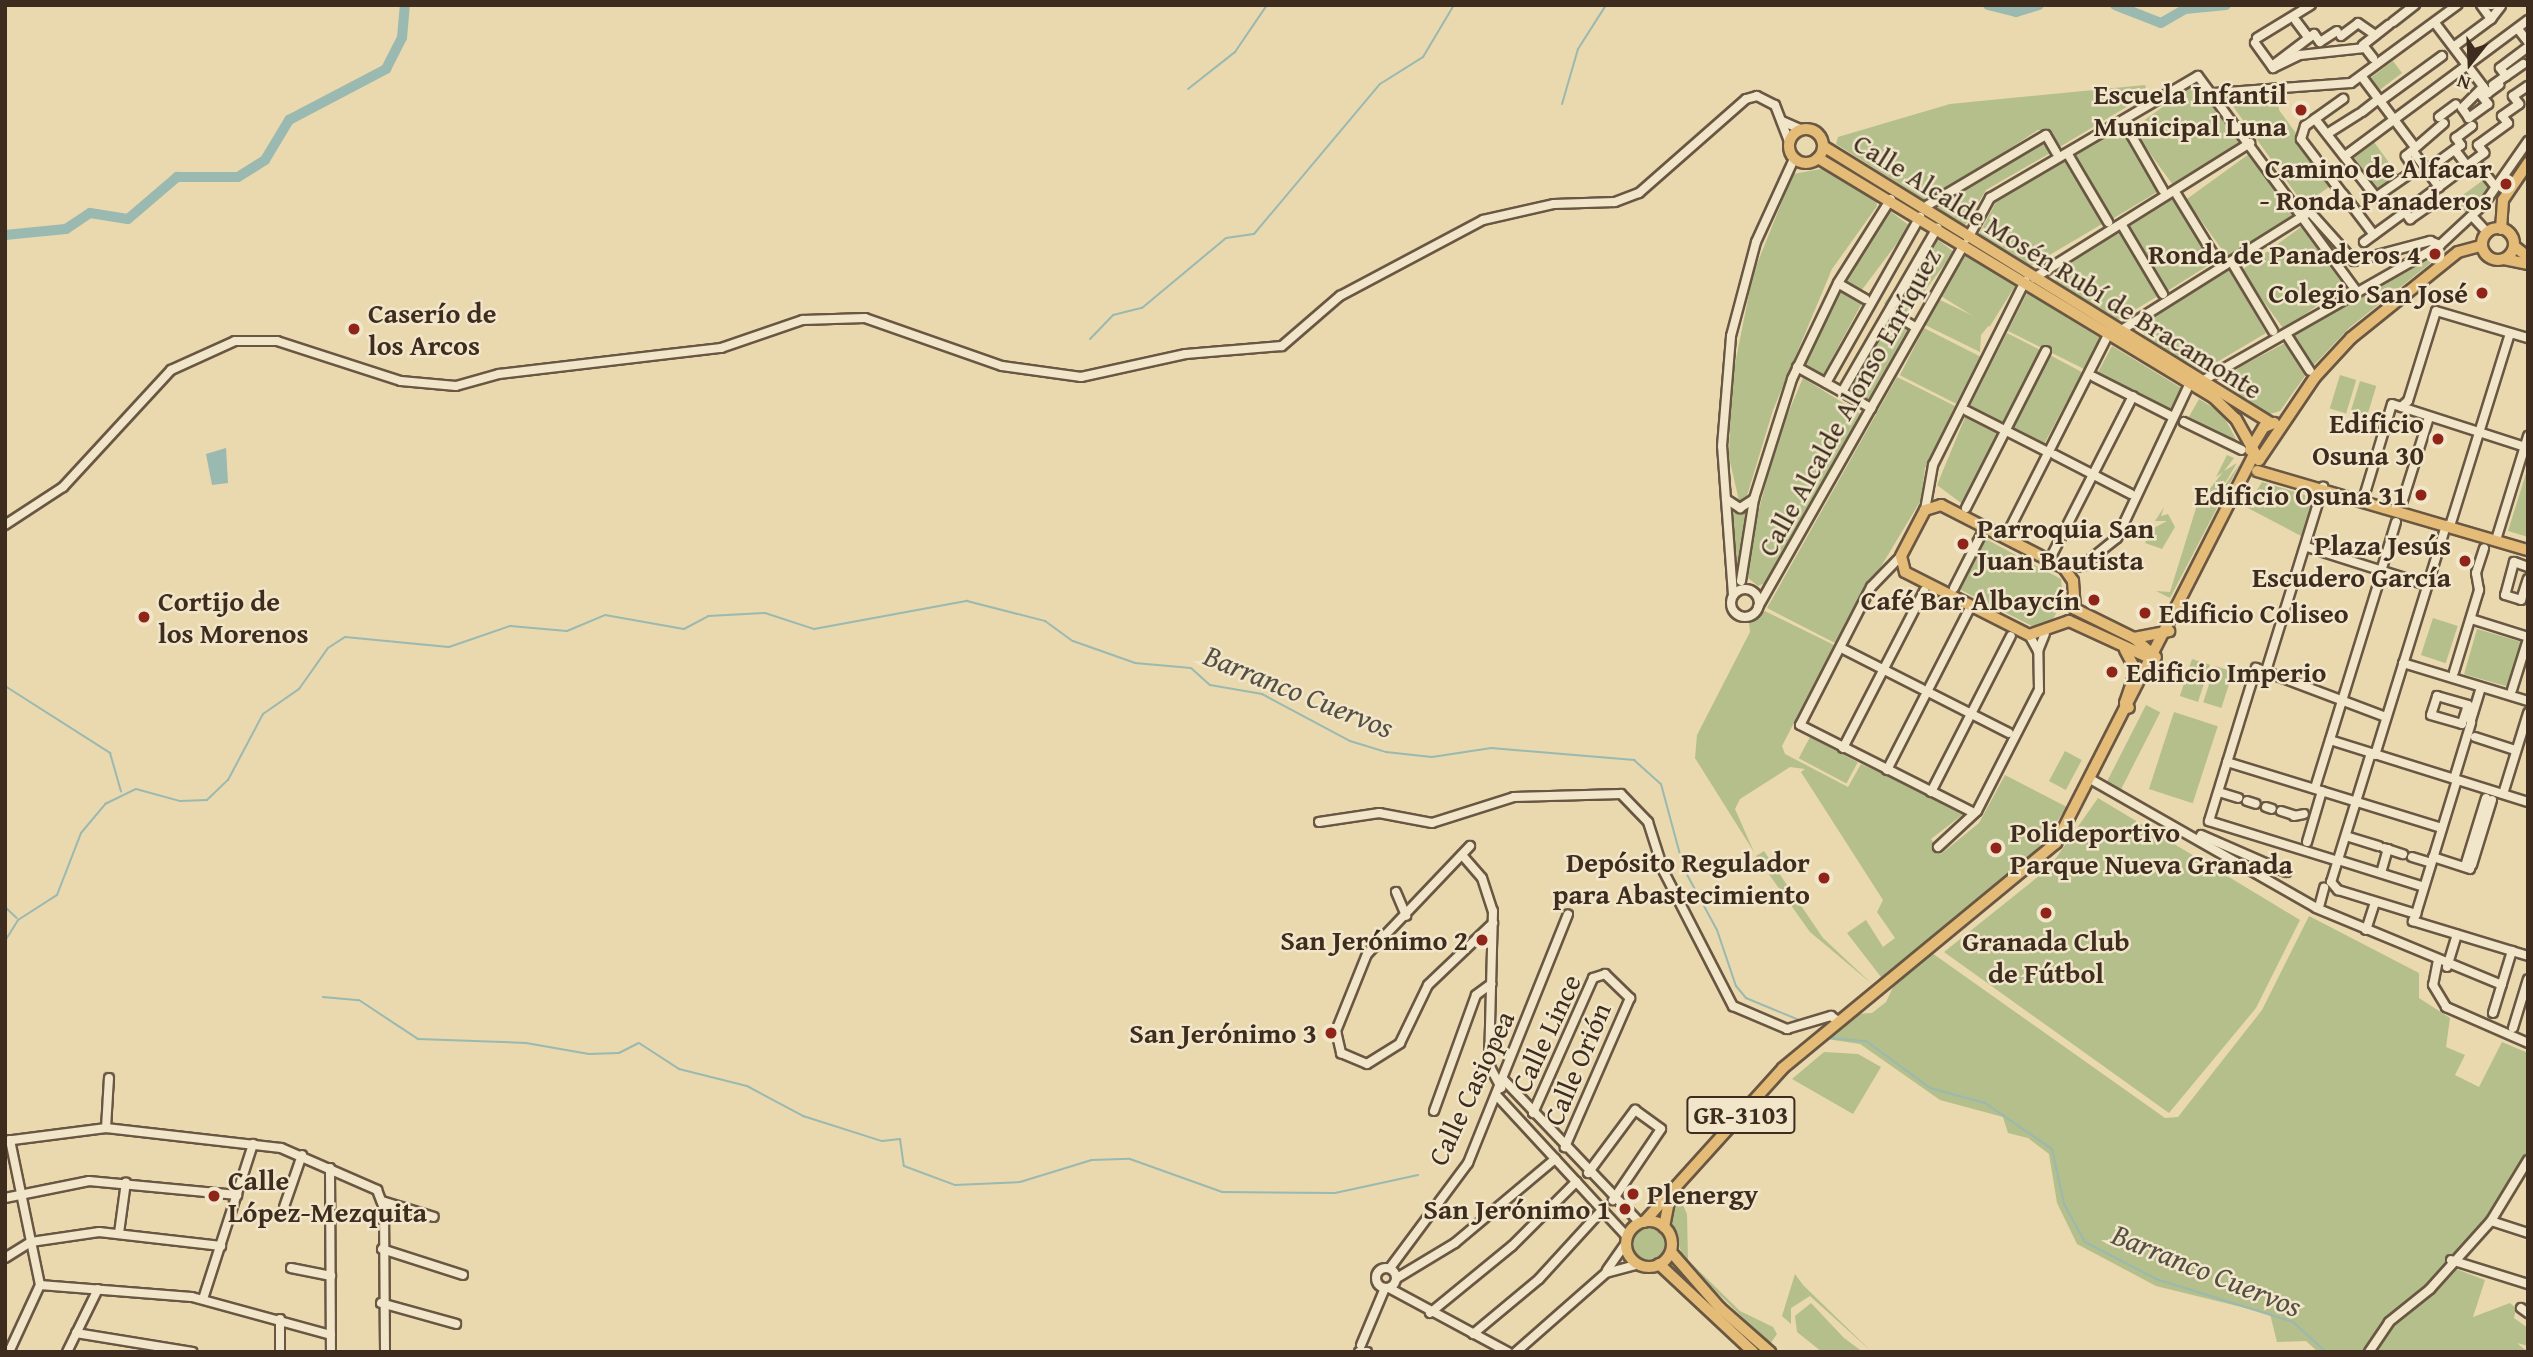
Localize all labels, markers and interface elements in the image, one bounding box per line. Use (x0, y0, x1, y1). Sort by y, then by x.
north arrow (2435, 28, 2505, 98)
text: N (2453, 68, 2474, 98)
place label: Escuela Infantil Municipal Luna (2093, 77, 2287, 143)
marker: Escuela Infantil Municipal Luna (2293, 102, 2309, 118)
street label: Calle Alcalde Mosén Rubí de Bracamonte (1848, 126, 2268, 406)
place label: Camino de Alfacar - Ronda Panaderos (2260, 151, 2492, 217)
marker: Camino de Alfacar - Ronda Panaderos (2498, 176, 2514, 192)
place label: Ronda de Panaderos 4 (2148, 237, 2421, 271)
street label: Calle Alcalde Alonso Enríquez (1750, 242, 1948, 562)
marker: Ronda de Panaderos 4 (2427, 246, 2443, 262)
place label: Colegio San José (2268, 276, 2468, 310)
marker: Colegio San José (2474, 285, 2490, 301)
place label: Caserío de los Arcos (368, 296, 496, 362)
marker: Caserío de los Arcos (346, 321, 362, 337)
place label: Edificio Osuna 30 (2312, 406, 2424, 472)
marker: Edificio Osuna 30 (2430, 431, 2446, 447)
place label: Edificio Osuna 31 (2194, 478, 2407, 512)
marker: Edificio Osuna 31 (2413, 487, 2429, 503)
place label: Parroquia San Juan Bautista (1977, 511, 2154, 577)
place label: Plaza Jesús Escudero García (2252, 528, 2451, 594)
marker: Parroquia San Juan Bautista (1955, 536, 1971, 552)
marker: Plaza Jesús Escudero García (2457, 553, 2473, 569)
place label: Café Bar Albaycín (1861, 583, 2080, 617)
place label: Cortijo de los Morenos (158, 584, 308, 650)
marker: Café Bar Albaycín (2086, 592, 2102, 608)
place label: Edificio Coliseo (2159, 596, 2349, 630)
marker: Edificio Coliseo (2137, 605, 2153, 621)
marker: Cortijo de los Morenos (136, 609, 152, 625)
water label: Barranco Cuervos (1199, 637, 1399, 745)
place label: Edificio Imperio (2126, 655, 2326, 689)
marker: Edificio Imperio (2104, 664, 2120, 680)
place label: Polideportivo Parque Nueva Granada (2010, 815, 2293, 881)
marker: Polideportivo Parque Nueva Granada (1988, 840, 2004, 856)
place label: Depósito Regulador para Abastecimiento (1553, 845, 1810, 911)
marker: Depósito Regulador para Abastecimiento (1816, 870, 1832, 886)
marker: Granada Club de Fútbol (2038, 905, 2054, 921)
place label: San Jerónimo 2 (1280, 923, 1468, 957)
place label: Granada Club de Fútbol (1962, 924, 2130, 990)
marker: San Jerónimo 2 (1474, 932, 1490, 948)
street label: Calle Lince (1504, 969, 1588, 1097)
street label: Calle Orión (1536, 998, 1618, 1130)
street label: Calle Casiopea (1421, 1005, 1521, 1171)
place label: San Jerónimo 3 (1129, 1016, 1317, 1050)
marker: San Jerónimo 3 (1323, 1025, 1339, 1041)
road number: GR-3103 (1685, 1092, 1797, 1138)
place label: Calle López-Mezquita (228, 1163, 427, 1229)
place label: Plenergy (1647, 1177, 1758, 1211)
marker: Plenergy (1625, 1186, 1641, 1202)
marker: Calle López-Mezquita (206, 1188, 222, 1204)
place label: San Jerónimo 1 (1423, 1192, 1611, 1226)
marker: San Jerónimo 1 (1617, 1201, 1633, 1217)
water label: Barranco Cuervos (2107, 1216, 2307, 1324)

